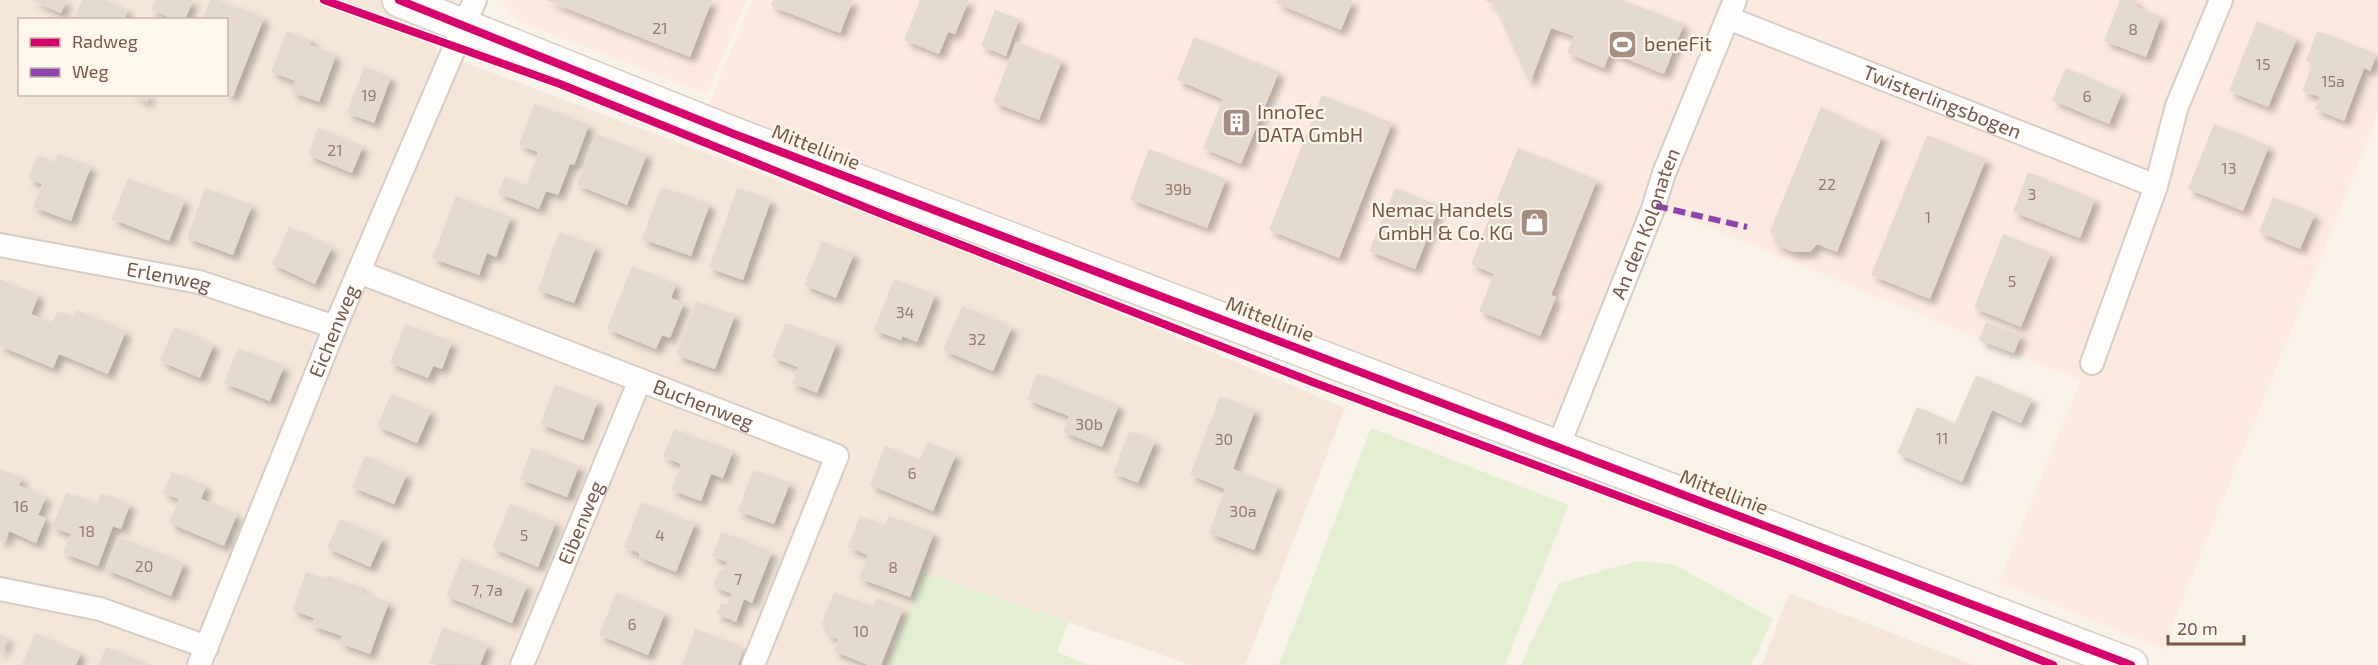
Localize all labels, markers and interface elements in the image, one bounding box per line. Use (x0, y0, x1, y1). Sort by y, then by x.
legend (18, 18, 228, 96)
house number: 21 (652, 18, 668, 37)
house number: 8 (2128, 19, 2138, 38)
sports icon: beneFit (1607, 28, 1639, 60)
text: Radweg (72, 30, 138, 52)
place label: beneFit (1644, 31, 1712, 55)
house number: 15 (2256, 54, 2270, 73)
street label: Twisterlingsbogen (1860, 59, 2025, 143)
text: Weg (72, 60, 108, 82)
house number: 15a (2321, 71, 2345, 90)
house number: 19 (361, 85, 377, 104)
house number: 6 (2082, 86, 2092, 105)
place label: InnoTec DATA GmbH (1257, 99, 1363, 146)
building icon: InnoTec DATA GmbH (1220, 107, 1252, 139)
street label: Mittellinie (769, 118, 864, 174)
house number: 21 (327, 140, 343, 159)
street label: An den Kolonaten (1605, 144, 1684, 302)
house number: 13 (2221, 158, 2237, 177)
house number: 22 (1818, 174, 1836, 193)
house number: 39b (1164, 179, 1192, 198)
house number: 3 (2028, 184, 2036, 203)
place label: Nemac Handels GmbH & Co. KG (1371, 197, 1513, 244)
shop icon: Nemac Handels GmbH & Co. KG (1518, 206, 1550, 238)
house number: 1 (1925, 207, 1931, 226)
street label: Erlenweg (125, 256, 215, 296)
house number: 5 (2008, 271, 2016, 290)
street label: Eichenweg (303, 281, 363, 381)
street label: Mittellinie (1223, 290, 1318, 346)
house number: 34 (896, 302, 915, 321)
house number: 32 (968, 329, 986, 348)
street label: Buchenweg (650, 373, 757, 434)
house number: 30b (1075, 414, 1103, 433)
house number: 11 (1936, 428, 1948, 447)
house number: 30 (1215, 429, 1233, 448)
house number: 6 (907, 463, 917, 482)
street label: Mittellinie (1677, 463, 1772, 519)
street label: Eibenweg (552, 477, 608, 568)
house number: 16 (13, 496, 29, 515)
house number: 30a (1229, 501, 1257, 520)
house number: 18 (79, 521, 95, 540)
house number: 5 (520, 525, 528, 544)
house number: 4 (655, 525, 665, 544)
house number: 20 (135, 556, 153, 575)
house number: 8 (888, 557, 898, 576)
house number: 7 (734, 569, 742, 588)
house number: 7, 7a (471, 580, 503, 599)
scale bar (2168, 608, 2244, 646)
house number: 6 (627, 614, 637, 633)
text: 20 m (2177, 617, 2218, 639)
house number: 10 (853, 621, 869, 640)

